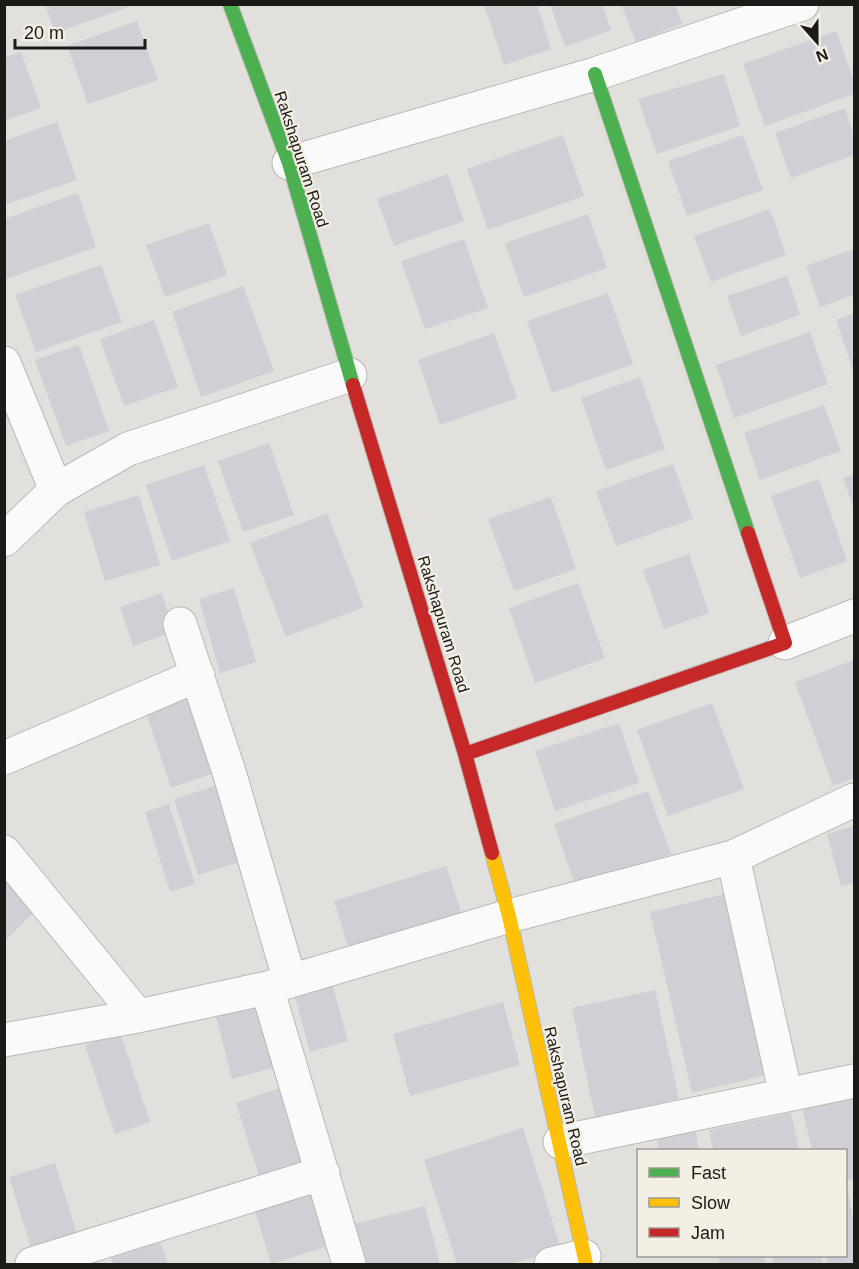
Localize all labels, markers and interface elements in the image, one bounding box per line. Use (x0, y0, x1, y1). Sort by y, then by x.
scale bar (15, 12, 146, 50)
north arrow (787, 12, 847, 72)
text: 20 m (24, 23, 64, 43)
text: N (814, 46, 831, 66)
street label: Rakshapuram Road (271, 89, 332, 229)
street label: Rakshapuram Road (415, 554, 472, 695)
street label: Rakshapuram Road (541, 1025, 590, 1167)
legend (637, 1149, 847, 1257)
text: Fast (691, 1163, 726, 1183)
text: Slow (691, 1193, 731, 1213)
text: Jam (691, 1223, 725, 1243)

